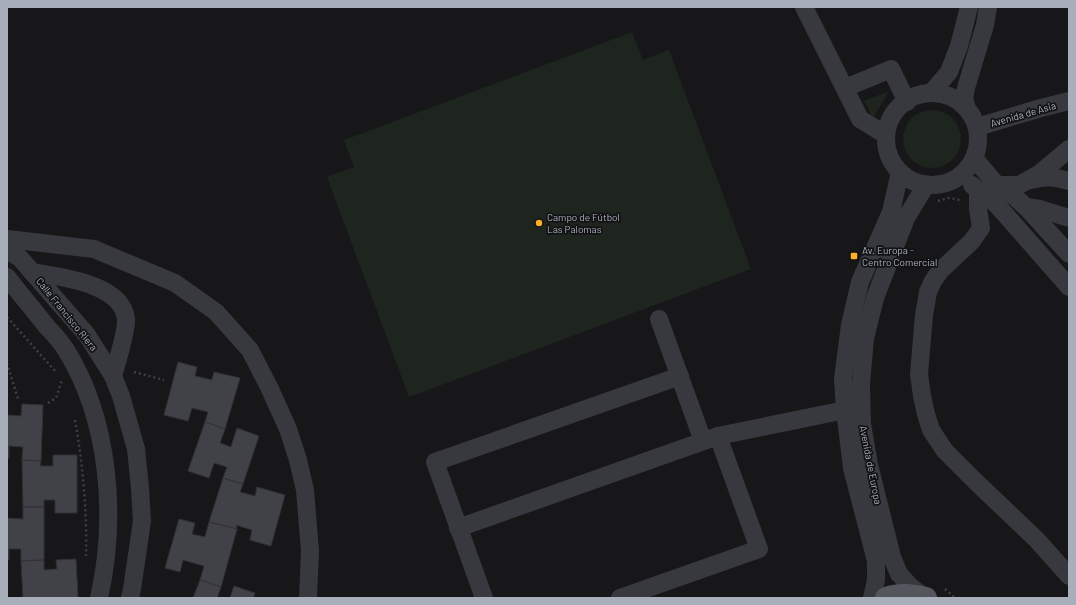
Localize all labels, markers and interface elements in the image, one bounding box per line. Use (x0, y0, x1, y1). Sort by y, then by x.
street label: Avenida de Asia (989, 99, 1057, 129)
place label: Campo de Fútbol Las Palomas (547, 211, 620, 235)
marker: Campo de Fútbol Las Palomas (534, 218, 544, 228)
place label: Av. Europa - Centro Comercial (862, 244, 937, 268)
marker: Av. Europa - Centro Comercial (849, 251, 859, 261)
street label: Calle Francisco Riera (34, 275, 100, 353)
street label: Avenida de Europa (857, 425, 885, 505)

